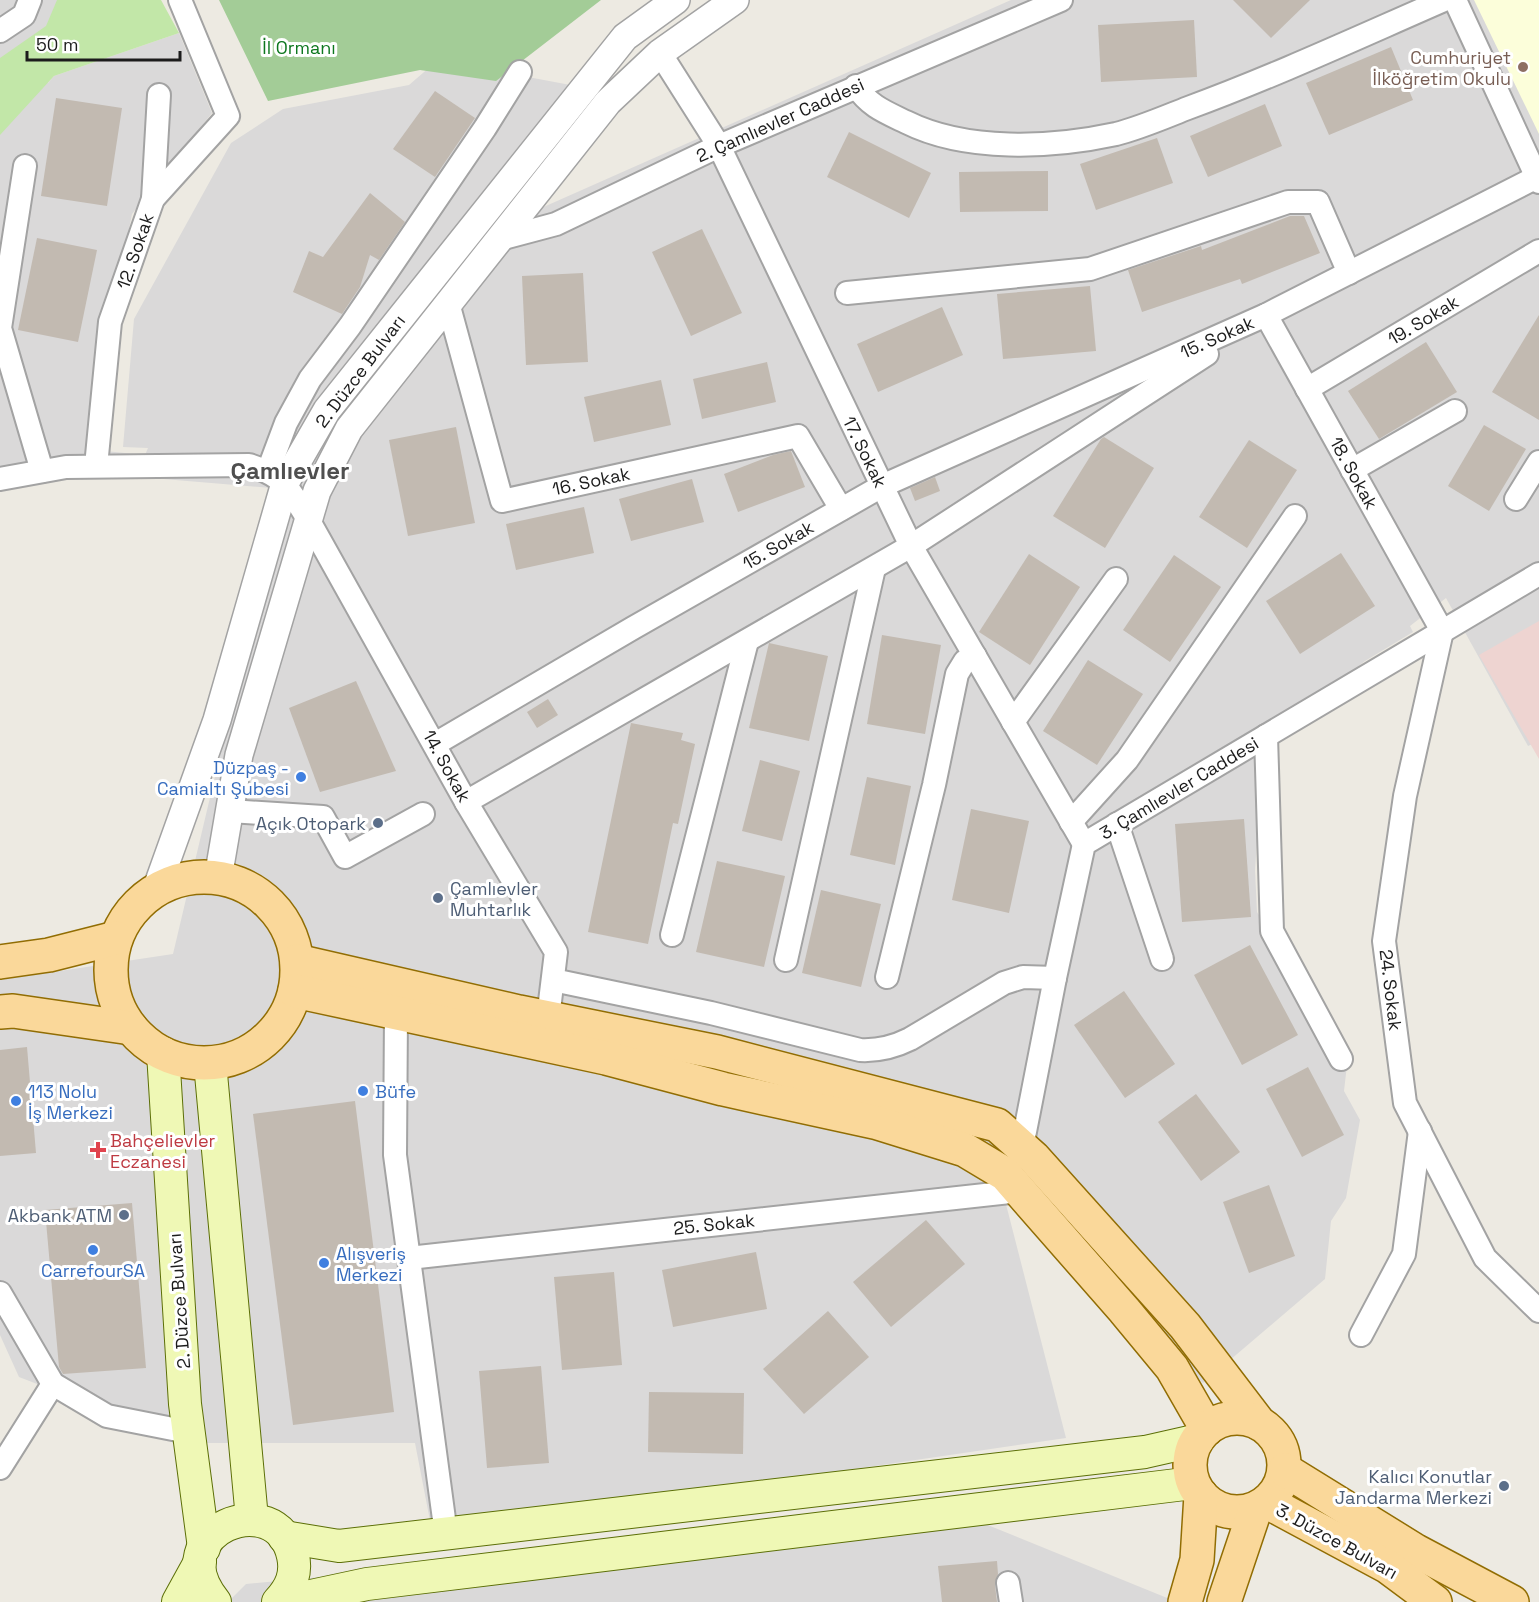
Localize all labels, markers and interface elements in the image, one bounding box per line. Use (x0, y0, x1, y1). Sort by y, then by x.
scale bar (27, 24, 180, 62)
text: 50 m (36, 33, 78, 56)
park label: İl Ormanı (262, 36, 336, 59)
place label: Cumhuriyet İlköğretim Okulu (1373, 46, 1511, 90)
marker: Cumhuriyet İlköğretim Okulu (1516, 60, 1530, 74)
street label: 2. Çamlıevler Caddesi (692, 73, 868, 167)
street label: 12. Sokak (111, 210, 159, 292)
street label: 19. Sokak (1383, 290, 1463, 350)
street label: 2. Düzce Bulvarı (310, 310, 410, 432)
street label: 15. Sokak (1176, 310, 1258, 363)
street label: 17. Sokak (838, 412, 892, 492)
street label: 18. Sokak (1325, 433, 1383, 513)
district label: Çamlıevler (231, 455, 350, 486)
street label: 16. Sokak (550, 461, 632, 500)
street label: 15. Sokak (738, 515, 818, 575)
street label: 14. Sokak (418, 726, 476, 806)
street label: 3. Çamlıevler Caddesi (1095, 731, 1263, 845)
place label: Düzpaş - Camialtı Şubesi (157, 756, 289, 800)
marker: Düzpaş - Camialtı Şubesi (294, 770, 308, 784)
place label: Açık Otopark (256, 812, 366, 835)
marker: Açık Otopark (371, 816, 385, 830)
place label: Çamlıevler Muhtarlık (450, 877, 538, 921)
marker: Çamlıevler Muhtarlık (431, 891, 445, 905)
street label: 24. Sokak (1375, 948, 1407, 1032)
place label: 113 Nolu İş Merkezi (28, 1080, 113, 1124)
place label: Büfe (375, 1080, 416, 1103)
marker: Büfe (356, 1084, 370, 1098)
marker: 113 Nolu İş Merkezi (9, 1094, 23, 1108)
place label: Bahçelievler Eczanesi (110, 1129, 216, 1173)
marker: Bahçelievler Eczanesi (91, 1143, 105, 1157)
place label: Akbank ATM (8, 1204, 112, 1227)
marker: Akbank ATM (117, 1208, 131, 1222)
street label: 25. Sokak (672, 1208, 756, 1240)
street label: 2. Düzce Bulvarı (163, 1232, 195, 1370)
place label: Alışveriş Merkezi (336, 1242, 406, 1286)
marker: CarrefourSA (86, 1243, 100, 1257)
marker: Alışveriş Merkezi (317, 1256, 331, 1270)
place label: CarrefourSA (41, 1259, 145, 1282)
place label: Kalıcı Konutlar Jandarma Merkezi (1335, 1465, 1492, 1509)
marker: Kalıcı Konutlar Jandarma Merkezi (1497, 1479, 1511, 1493)
street label: 3. Düzce Bulvarı (1272, 1498, 1402, 1584)

